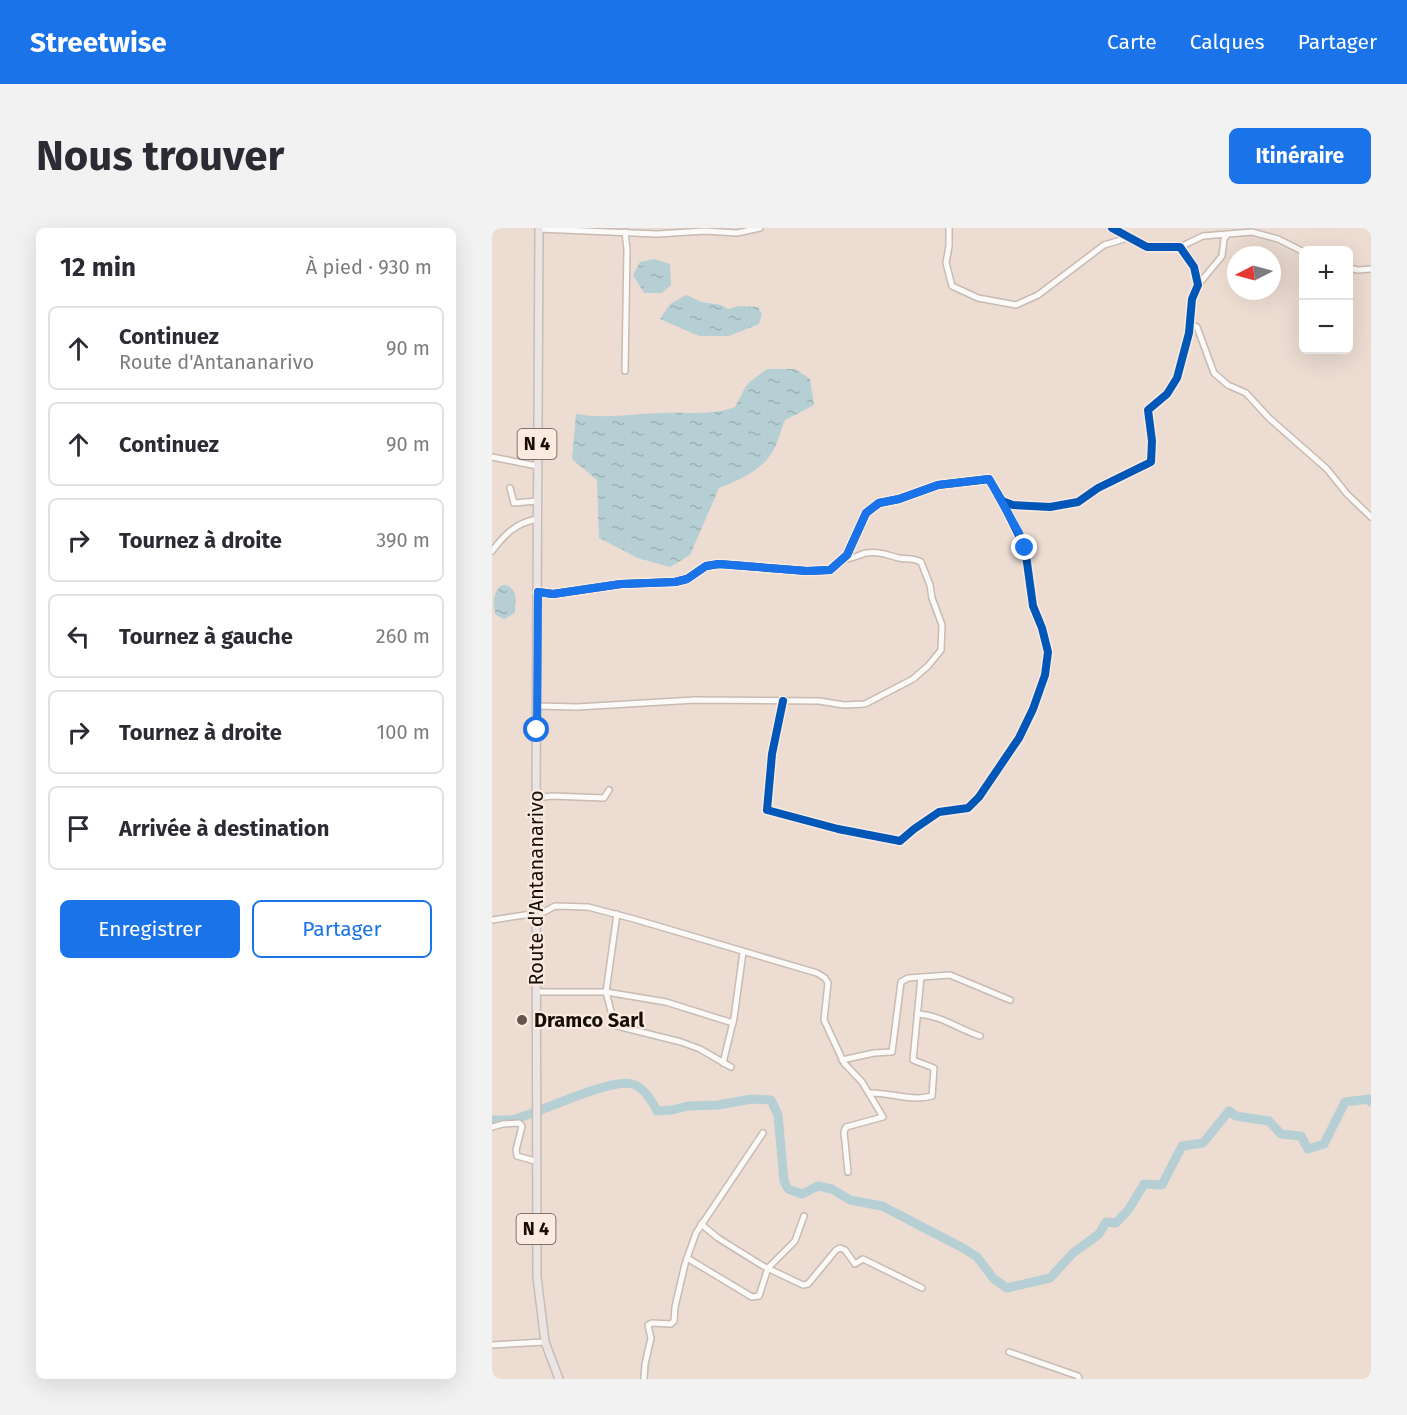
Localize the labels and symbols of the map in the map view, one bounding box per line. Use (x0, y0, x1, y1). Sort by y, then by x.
north arrow (1227, 246, 1281, 300)
road number: N 4 (518, 429, 556, 459)
route end (1011, 534, 1037, 560)
route start (523, 716, 549, 742)
street label: Route d'Antananarivo (524, 790, 548, 986)
place label: Dramco Sarl (534, 1008, 644, 1032)
marker: Dramco Sarl (515, 1013, 529, 1027)
road number: N 4 (516, 1214, 555, 1244)

